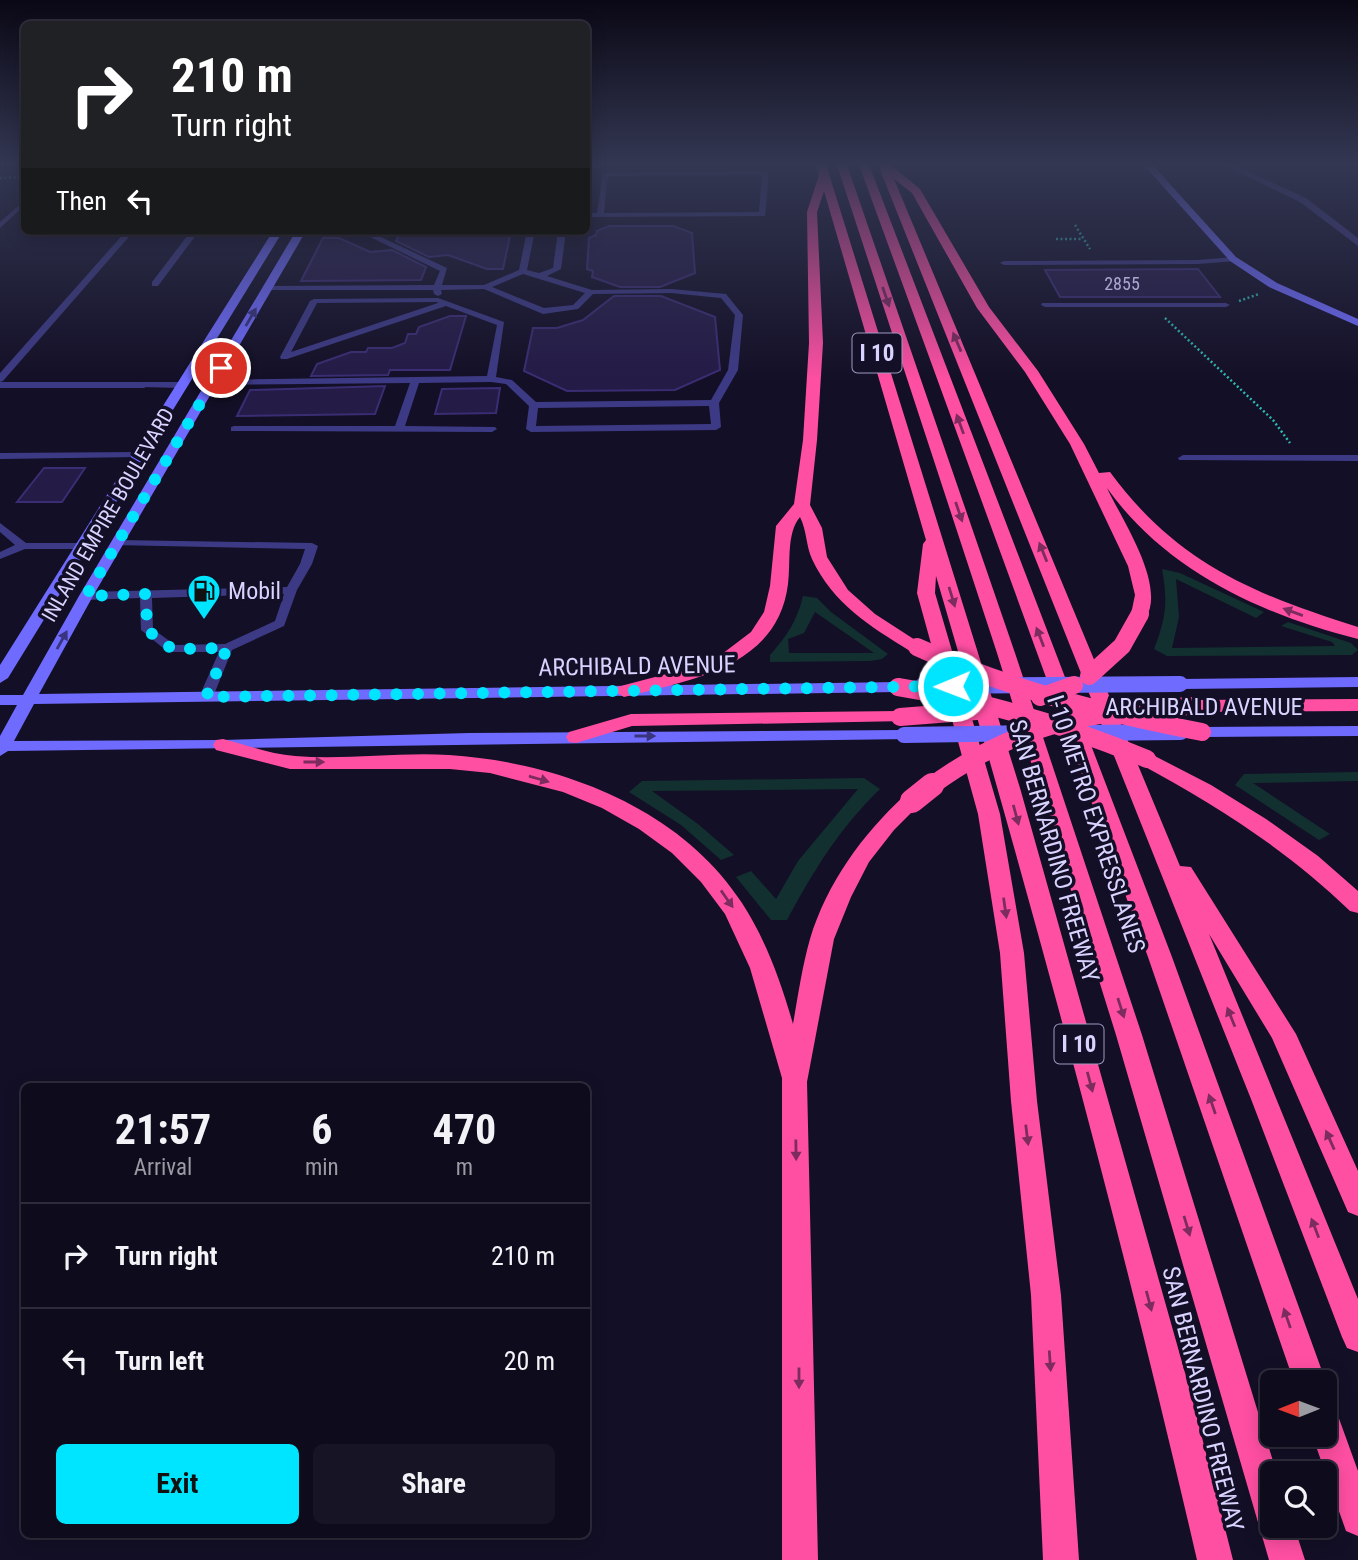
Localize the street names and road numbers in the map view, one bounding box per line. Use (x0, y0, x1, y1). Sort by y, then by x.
road number: I 10 (852, 334, 902, 372)
street label: INLAND EMPIRE BOULEVARD (37, 404, 179, 626)
street label: ARCHIBALD AVENUE (538, 650, 736, 682)
street label: I-10 METRO EXPRESSLANES (1041, 692, 1151, 956)
street label: ARCHIBALD AVENUE (1105, 693, 1303, 721)
street label: SAN BERNARDINO FREEWAY (1003, 716, 1105, 986)
road number: I 10 (1054, 1024, 1104, 1064)
street label: SAN BERNARDINO FREEWAY (1157, 1264, 1250, 1535)

